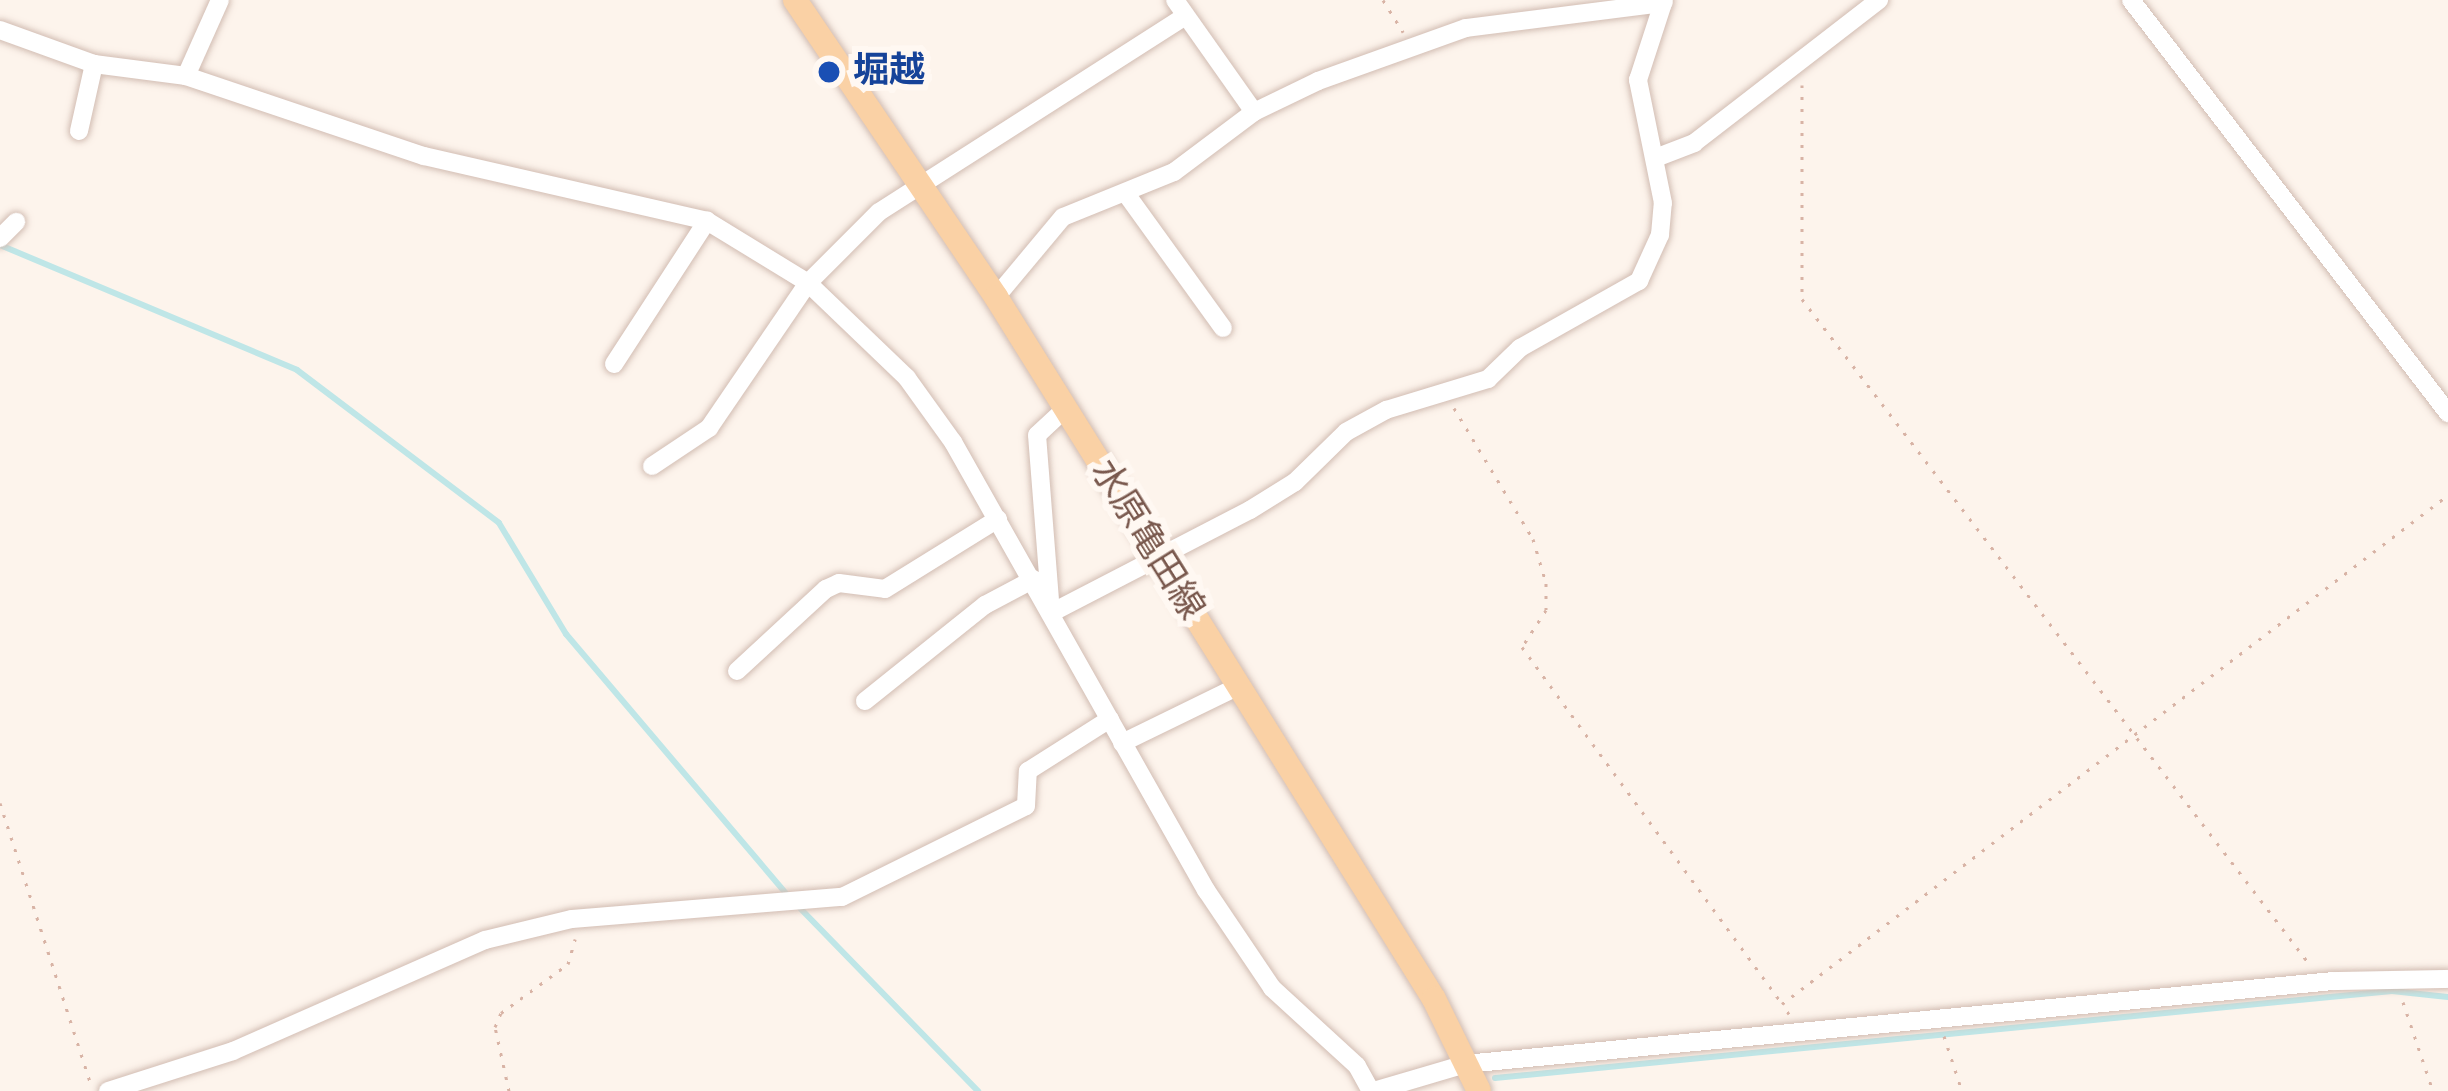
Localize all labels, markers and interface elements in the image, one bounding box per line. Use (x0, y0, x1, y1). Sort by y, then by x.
place label: 堀越 (853, 50, 925, 94)
marker: 堀越 (816, 59, 842, 85)
street label: 水原亀田線 (1081, 452, 1213, 628)

